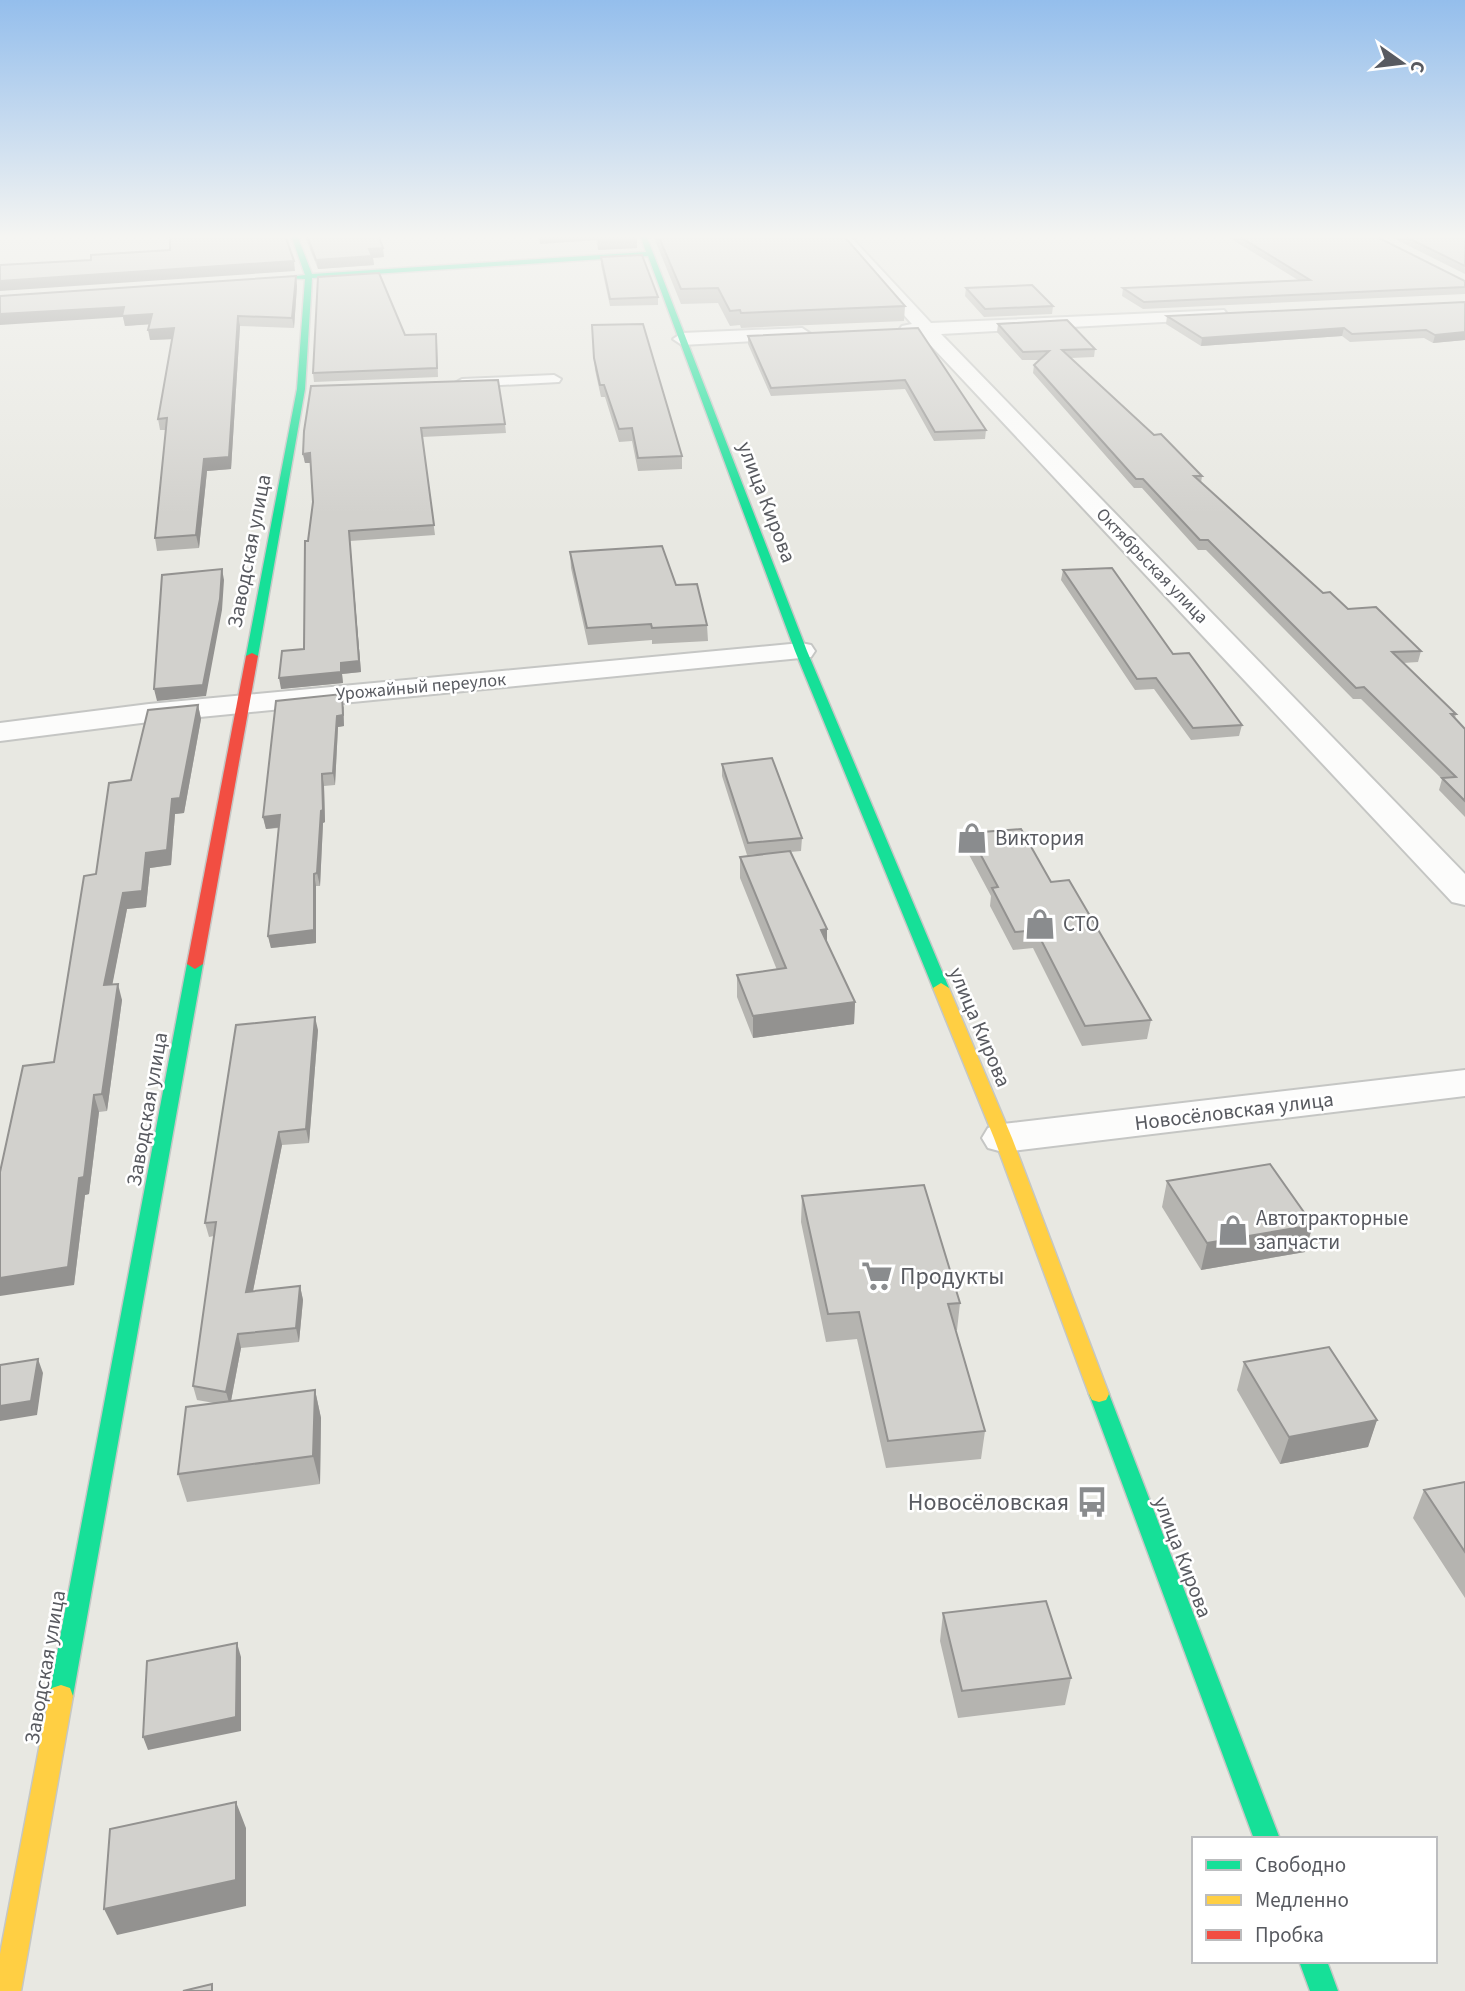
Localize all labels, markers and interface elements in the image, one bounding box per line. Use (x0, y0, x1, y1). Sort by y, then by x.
north arrow (1367, 28, 1437, 98)
text: С (1403, 58, 1431, 75)
street label: улица Кирова (730, 437, 804, 567)
street label: Заводская улица (219, 472, 279, 630)
street label: Октябрьская улица (1090, 503, 1214, 629)
street label: Урожайный переулок (335, 667, 507, 707)
shop icon: Виктория (955, 821, 989, 855)
place label: Виктория (995, 823, 1084, 853)
shop icon: СТО (1023, 907, 1057, 941)
place label: СТО (1063, 909, 1099, 939)
street label: улица Кирова (941, 962, 1019, 1092)
street label: Заводская улица (119, 1030, 175, 1188)
street label: Новосёловская улица (1133, 1084, 1335, 1138)
place label: Автотракторные запчасти (1256, 1203, 1408, 1257)
shop icon: Автотракторные запчасти (1216, 1213, 1250, 1247)
supermarket icon: Продукты (860, 1259, 894, 1293)
place label: Продукты (900, 1259, 1004, 1294)
place label: Новосёловская (908, 1485, 1069, 1520)
bus stop icon: Новосёловская (1075, 1485, 1109, 1519)
street label: улица Кирова (1146, 1492, 1220, 1622)
street label: Заводская улица (17, 1588, 73, 1746)
legend (1192, 1837, 1437, 1963)
text: Свободно (1255, 1850, 1346, 1880)
text: Медленно (1255, 1885, 1349, 1915)
text: Пробка (1255, 1920, 1324, 1950)

